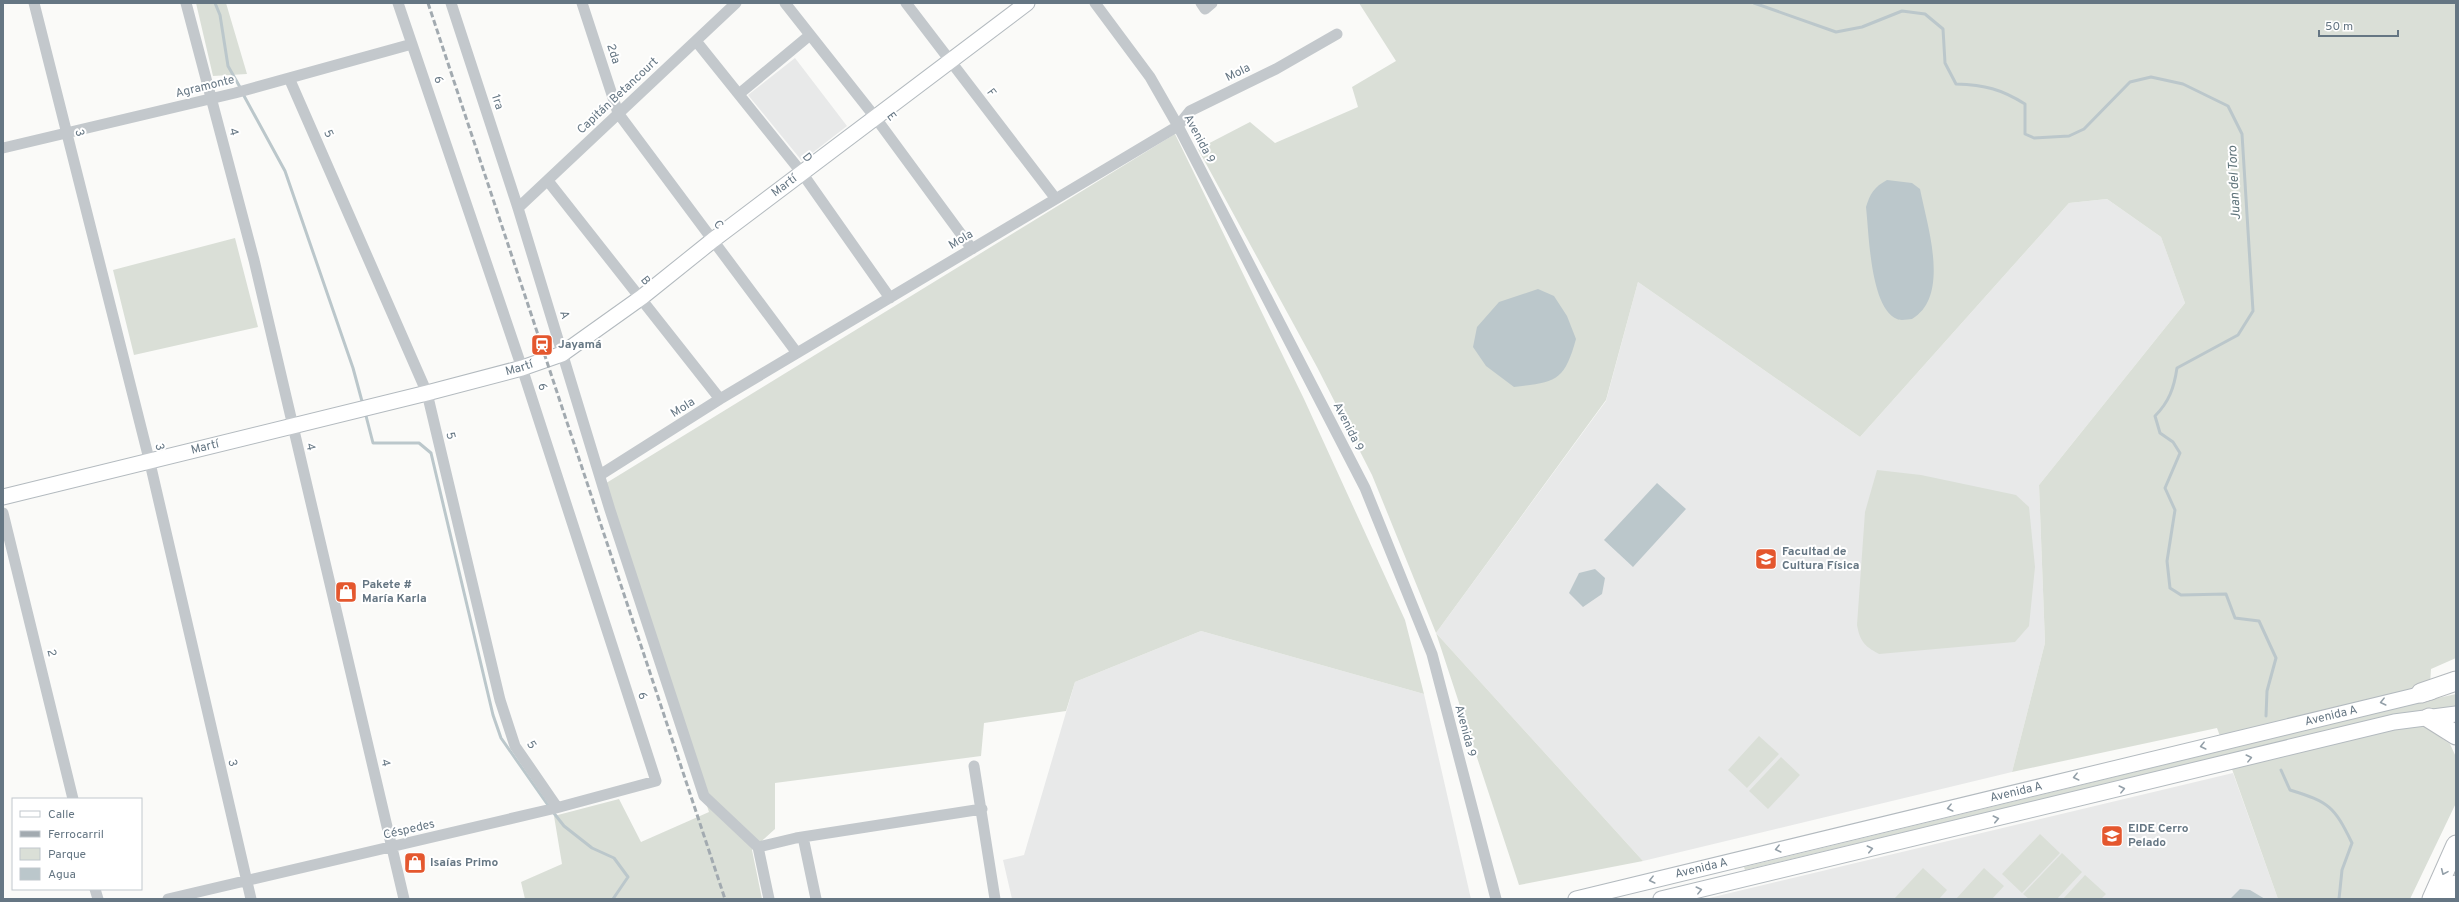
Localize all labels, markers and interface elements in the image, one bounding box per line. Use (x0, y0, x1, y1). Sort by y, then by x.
scale bar (2319, 12, 2398, 38)
text: 50 m (2325, 19, 2353, 35)
street label: 2da (602, 42, 624, 66)
street label: Capitán Betancourt (574, 54, 662, 138)
street label: Mola (1223, 60, 1253, 86)
street label: Agramonte (174, 72, 236, 102)
street label: 6 (429, 74, 447, 86)
street label: F (983, 85, 1000, 101)
street label: 1ra (487, 92, 507, 112)
street label: E (882, 109, 900, 125)
street label: Avenida 9 (1179, 112, 1219, 166)
street label: 4 (224, 126, 242, 138)
street label: 5 (319, 127, 337, 141)
street label: 3 (70, 128, 88, 138)
water label: Juan del Toro (2225, 145, 2245, 221)
street label: D (798, 150, 816, 166)
street label: Martí (768, 171, 801, 201)
street label: C (709, 217, 727, 233)
street label: Mola (946, 226, 976, 254)
street label: B (636, 273, 654, 289)
street label: A (555, 309, 573, 321)
station icon: Jayamá (529, 332, 555, 358)
place label: Jayamá (558, 337, 602, 353)
street label: Martí (504, 356, 536, 380)
street label: 6 (533, 381, 551, 393)
street label: Mola (668, 394, 698, 422)
street label: Avenida 9 (1329, 400, 1367, 454)
street label: 5 (441, 430, 459, 442)
street label: Martí (189, 436, 222, 459)
street label: 3 (150, 442, 168, 452)
street label: 4 (301, 442, 319, 452)
place label: Facultad de Cultura Física (1782, 544, 1860, 574)
school or university icon: Facultad de Cultura Física (1753, 546, 1779, 572)
place label: Pakete # María Karla (362, 577, 427, 607)
shop icon: Pakete # María Karla (333, 579, 359, 605)
street label: 2 (42, 647, 60, 659)
street label: 6 (633, 690, 651, 702)
one-way arrow (2380, 698, 2387, 706)
street label: Avenida A (2303, 702, 2359, 730)
street label: Avenida 9 (1450, 703, 1480, 759)
street label: 5 (522, 738, 540, 752)
one-way arrow (2200, 742, 2206, 750)
one-way arrow (2245, 754, 2252, 762)
street label: 3 (223, 758, 241, 768)
street label: 4 (376, 758, 394, 768)
one-way arrow (2073, 772, 2080, 781)
street label: Avenida A (1988, 778, 2044, 806)
one-way arrow (2119, 785, 2126, 793)
legend (12, 798, 142, 890)
one-way arrow (1947, 803, 1953, 811)
text: Calle (48, 807, 75, 823)
one-way arrow (1992, 815, 1999, 824)
street label: Céspedes (382, 816, 436, 844)
place label: EIDE Cerro Pelado (2128, 821, 2189, 851)
school or university icon: EIDE Cerro Pelado (2099, 823, 2125, 849)
text: Ferrocarril (48, 827, 104, 843)
one-way arrow (1775, 845, 1782, 853)
one-way arrow (1866, 845, 1873, 854)
text: Parque (48, 847, 86, 863)
shop icon: Isaías Primo (402, 850, 428, 876)
place label: Isaías Primo (430, 855, 499, 871)
street label: Avenida A (1673, 855, 1729, 883)
text: Agua (48, 867, 76, 883)
one-way arrow (2441, 868, 2449, 876)
one-way arrow (1649, 876, 1655, 884)
one-way arrow (1696, 886, 1702, 894)

